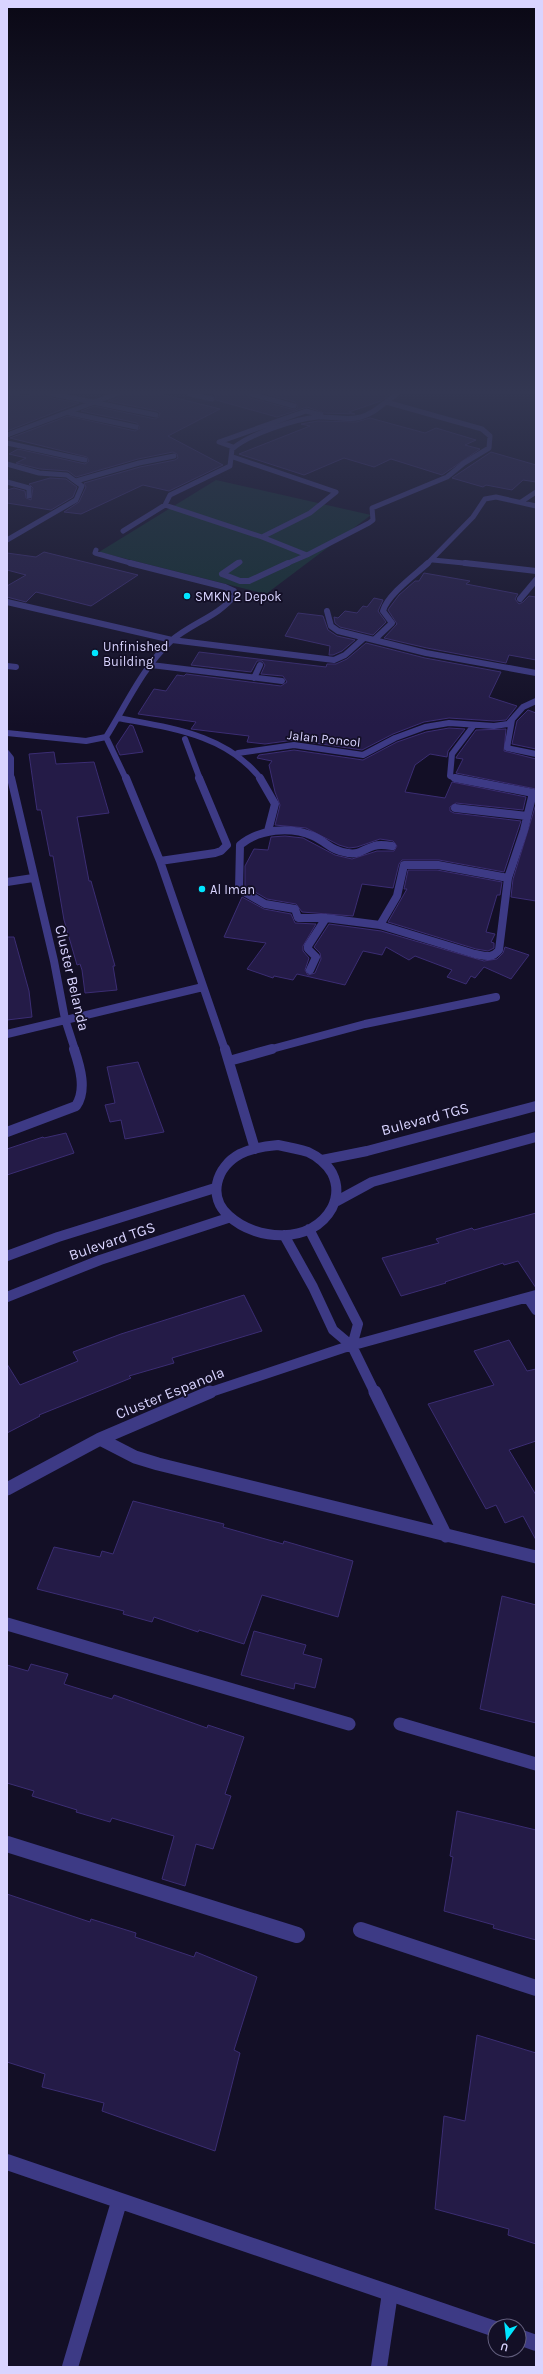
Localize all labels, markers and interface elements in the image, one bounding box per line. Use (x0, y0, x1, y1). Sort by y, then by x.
place label: SMKN 2 Depok (195, 589, 282, 604)
marker: SMKN 2 Depok (182, 591, 192, 601)
place label: Unfinished Building (103, 639, 168, 669)
marker: Unfinished Building (90, 648, 100, 658)
street label: Jalan Poncol (286, 727, 361, 750)
place label: Al Iman (210, 882, 255, 897)
marker: Al Iman (197, 884, 207, 894)
street label: Cluster Belanda (51, 923, 93, 1033)
street label: Bulevard TGS (379, 1099, 471, 1139)
street label: Bulevard TGS (66, 1218, 158, 1264)
street label: Cluster Espanola (113, 1363, 227, 1423)
north arrow (487, 2318, 527, 2358)
text: U (499, 2340, 510, 2354)

